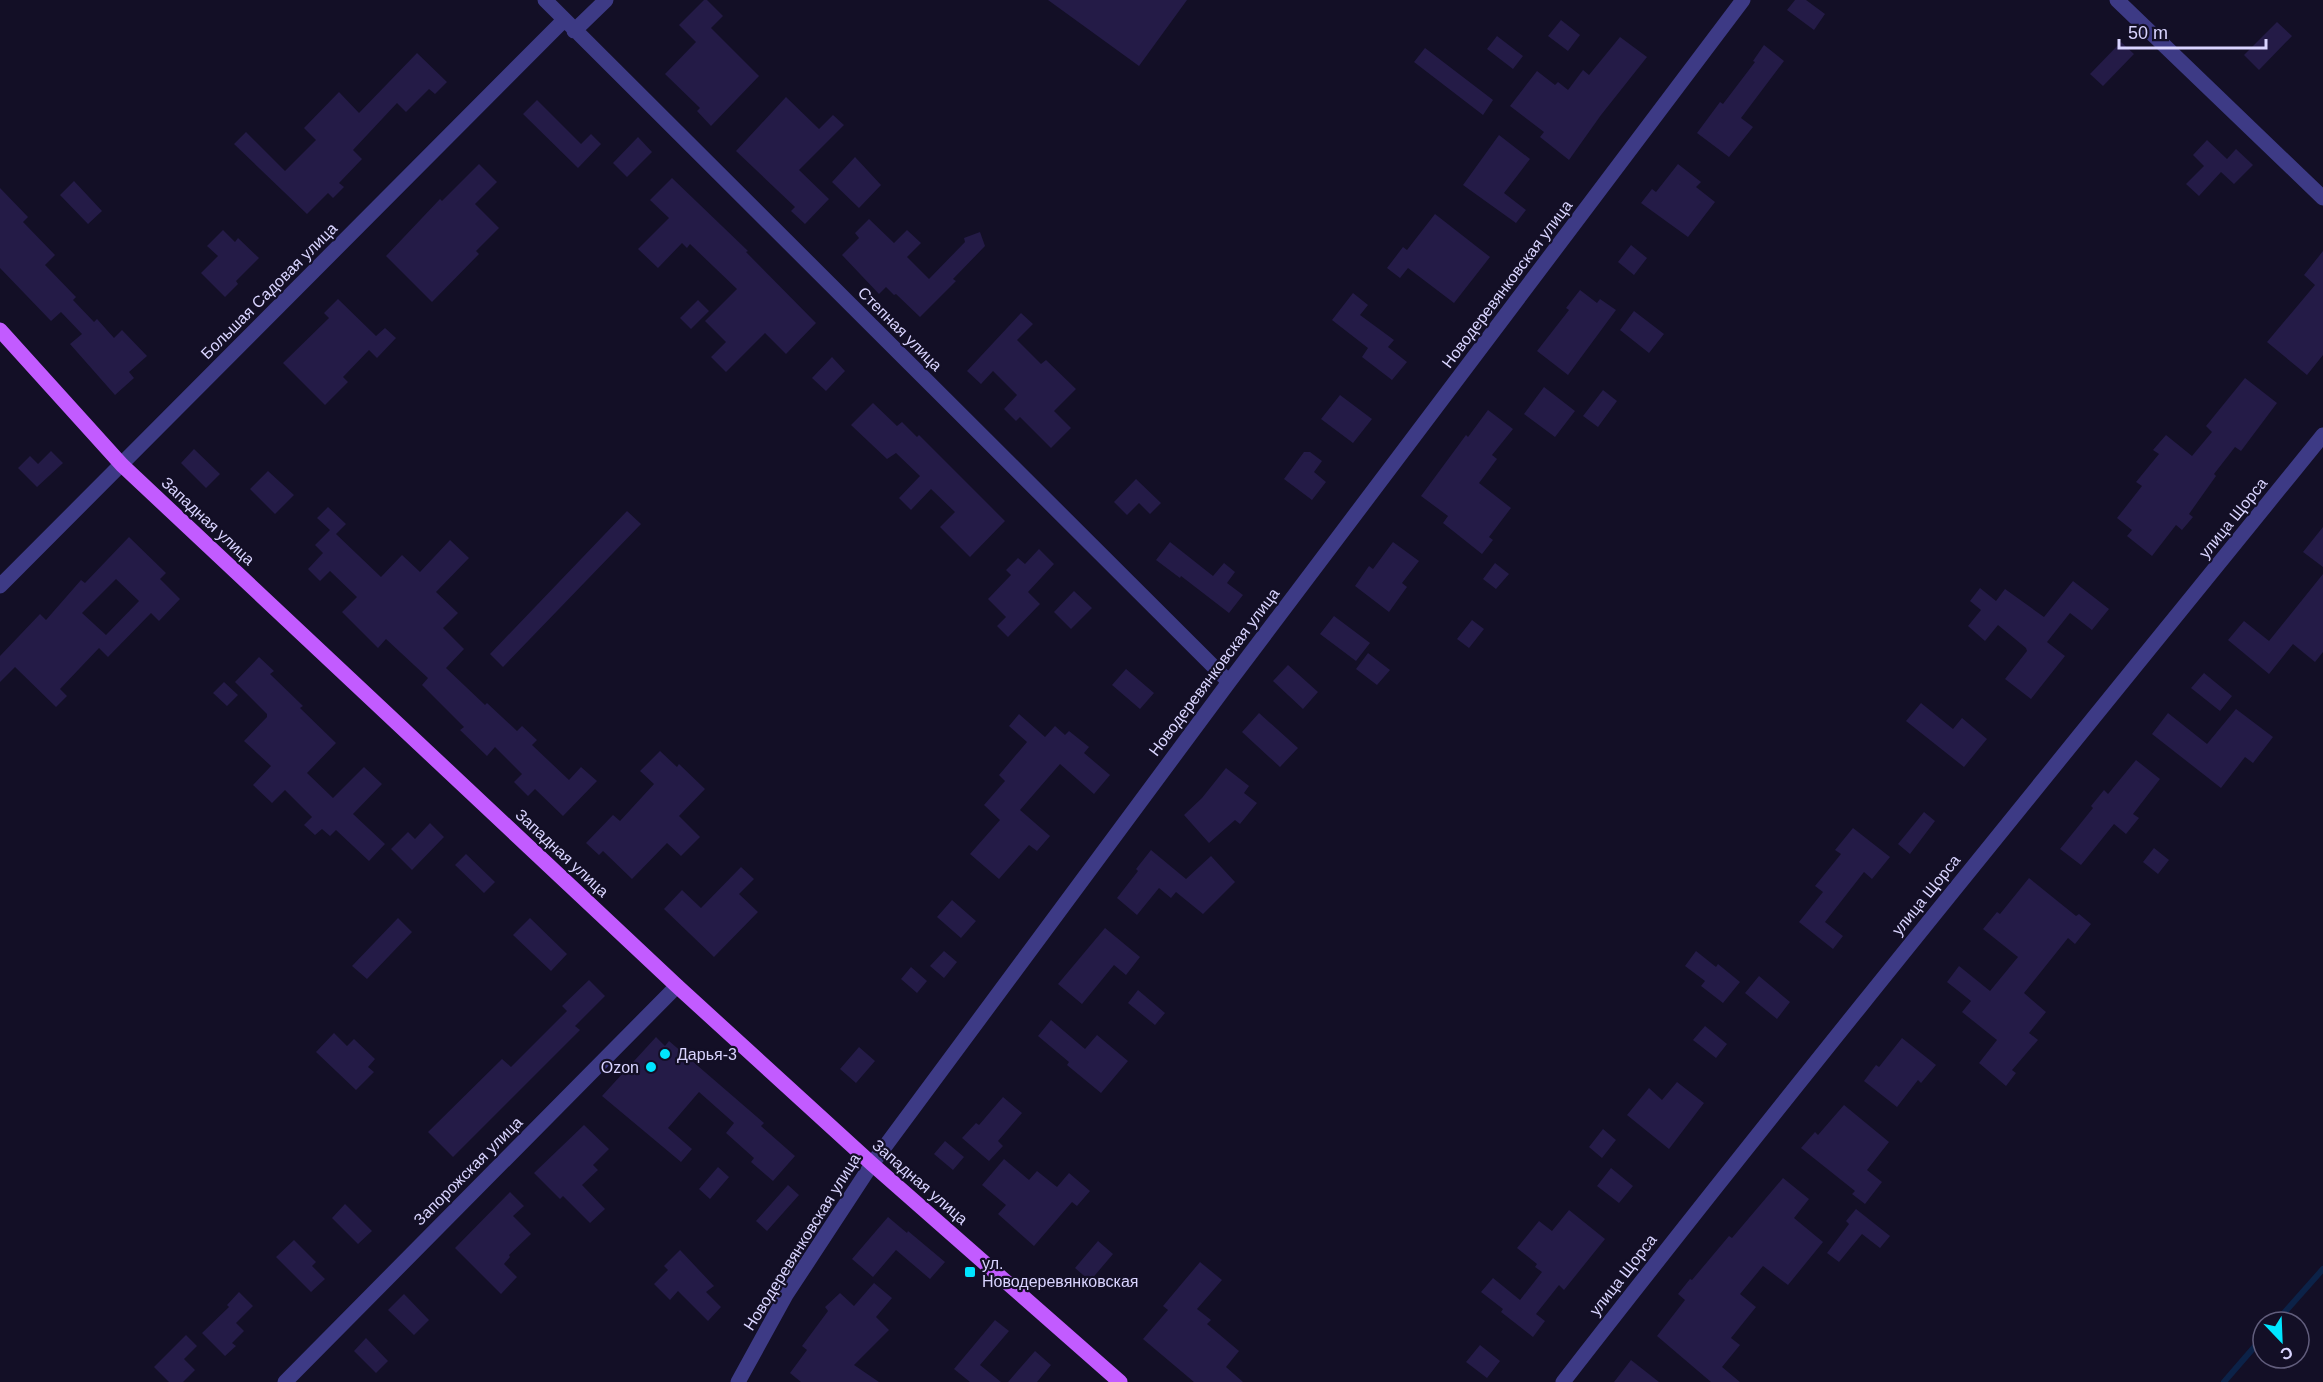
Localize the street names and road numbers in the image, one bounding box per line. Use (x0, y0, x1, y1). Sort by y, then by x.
street label: Новодеревянковская улица (1439, 197, 1576, 371)
street label: Большая Садовая улица (198, 220, 340, 362)
street label: Степная улица (855, 284, 945, 374)
street label: Западная улица (158, 474, 258, 568)
street label: улица Щорса (2196, 474, 2271, 561)
street label: Новодеревянковская улица (1146, 585, 1283, 759)
street label: Западная улица (512, 806, 612, 900)
street label: улица Щорса (1889, 851, 1964, 938)
street label: Запорожская улица (410, 1113, 526, 1229)
street label: Западная улица (869, 1136, 971, 1228)
street label: Новодеревянковская улица (740, 1151, 864, 1333)
street label: улица Щорса (1586, 1231, 1660, 1319)

